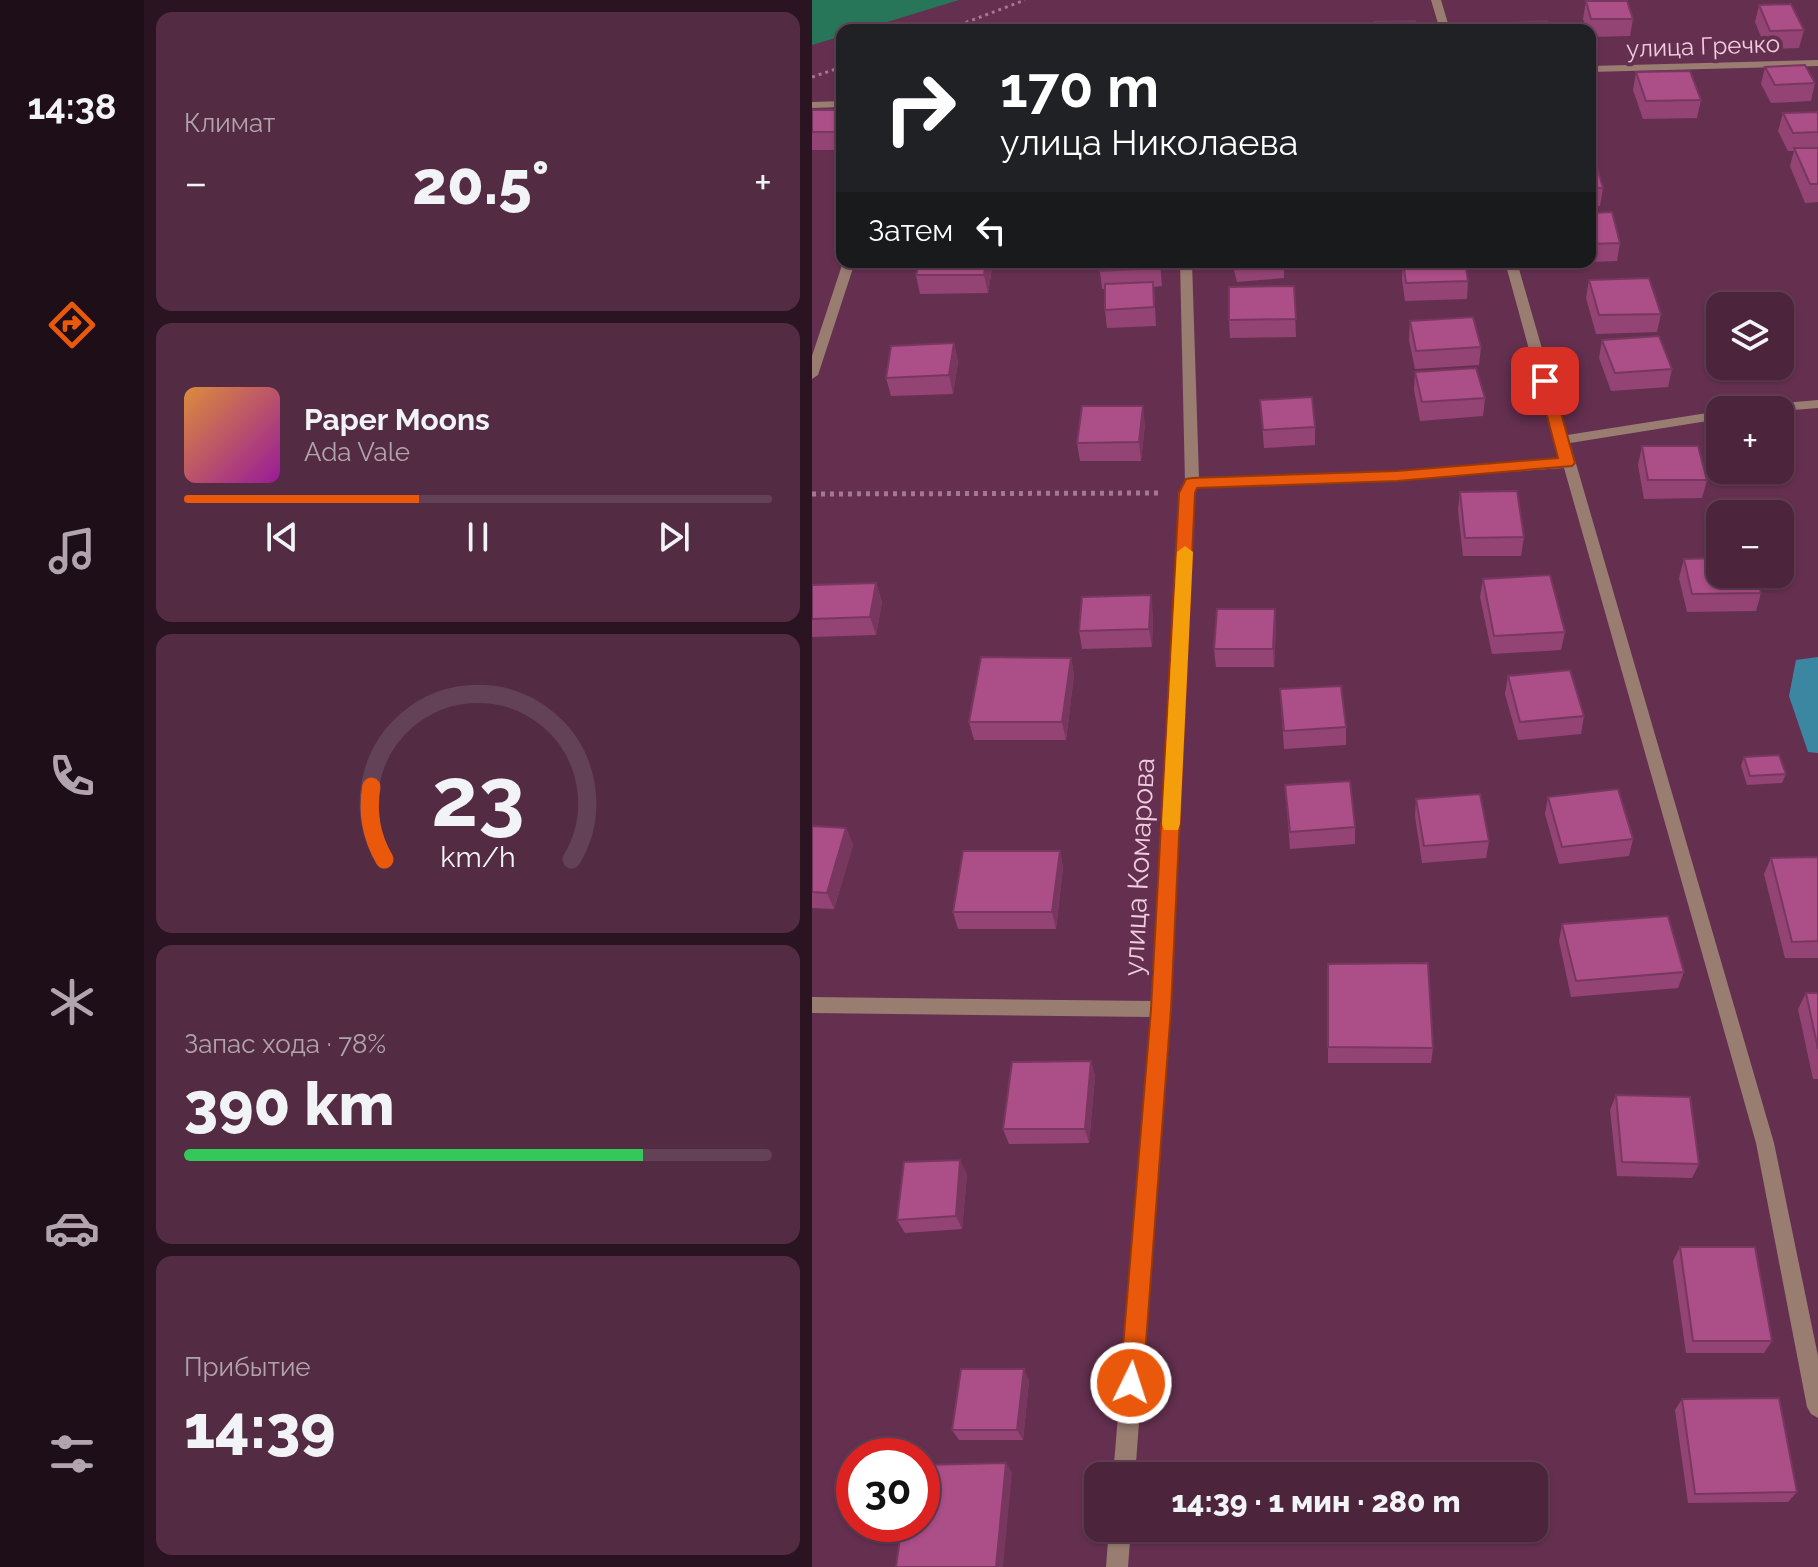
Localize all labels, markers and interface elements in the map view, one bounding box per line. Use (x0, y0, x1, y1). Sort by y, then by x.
street label: улица Гречко (1626, 29, 1780, 63)
text: 170 m (1000, 54, 1159, 120)
icon: right (868, 56, 972, 160)
text: 14:38 (27, 85, 117, 127)
text: Климат (184, 108, 275, 138)
text: улица Николаева (1000, 121, 1298, 163)
text: 20.5° (412, 148, 549, 218)
text: − (184, 157, 208, 208)
text: + (754, 157, 772, 208)
icon: left (969, 208, 1013, 252)
text: Затем (868, 213, 953, 248)
map controls (1706, 292, 1794, 588)
button: layers (1706, 292, 1794, 380)
icon: directions (44, 297, 100, 353)
pin (1511, 347, 1579, 415)
icon: arrive (1523, 359, 1567, 403)
button: + (1706, 396, 1794, 484)
text: Paper Moons (304, 402, 490, 437)
text: Ada Vale (304, 437, 410, 467)
button: − (1706, 500, 1794, 588)
icon: previous (260, 515, 304, 559)
icon: pause (456, 515, 500, 559)
icon: next (652, 515, 696, 559)
icon: music (44, 523, 100, 579)
text: 23 (431, 747, 525, 844)
icon: phone (44, 748, 100, 804)
street label: улица Комарова (1117, 757, 1161, 977)
text: km/h (440, 840, 516, 874)
icon: climate (44, 974, 100, 1030)
text: Запас хода · 78% (184, 1029, 386, 1059)
text: 390 km (184, 1069, 395, 1139)
icon: car (44, 1200, 100, 1256)
position arrow (1089, 1341, 1173, 1425)
text: Прибытие (184, 1352, 311, 1382)
text: 14:39 (184, 1392, 336, 1462)
icon: filters (44, 1426, 100, 1482)
speed limit sign: 30 (836, 1438, 940, 1542)
text: 14:39 · 1 мин · 280 m (1172, 1484, 1460, 1519)

